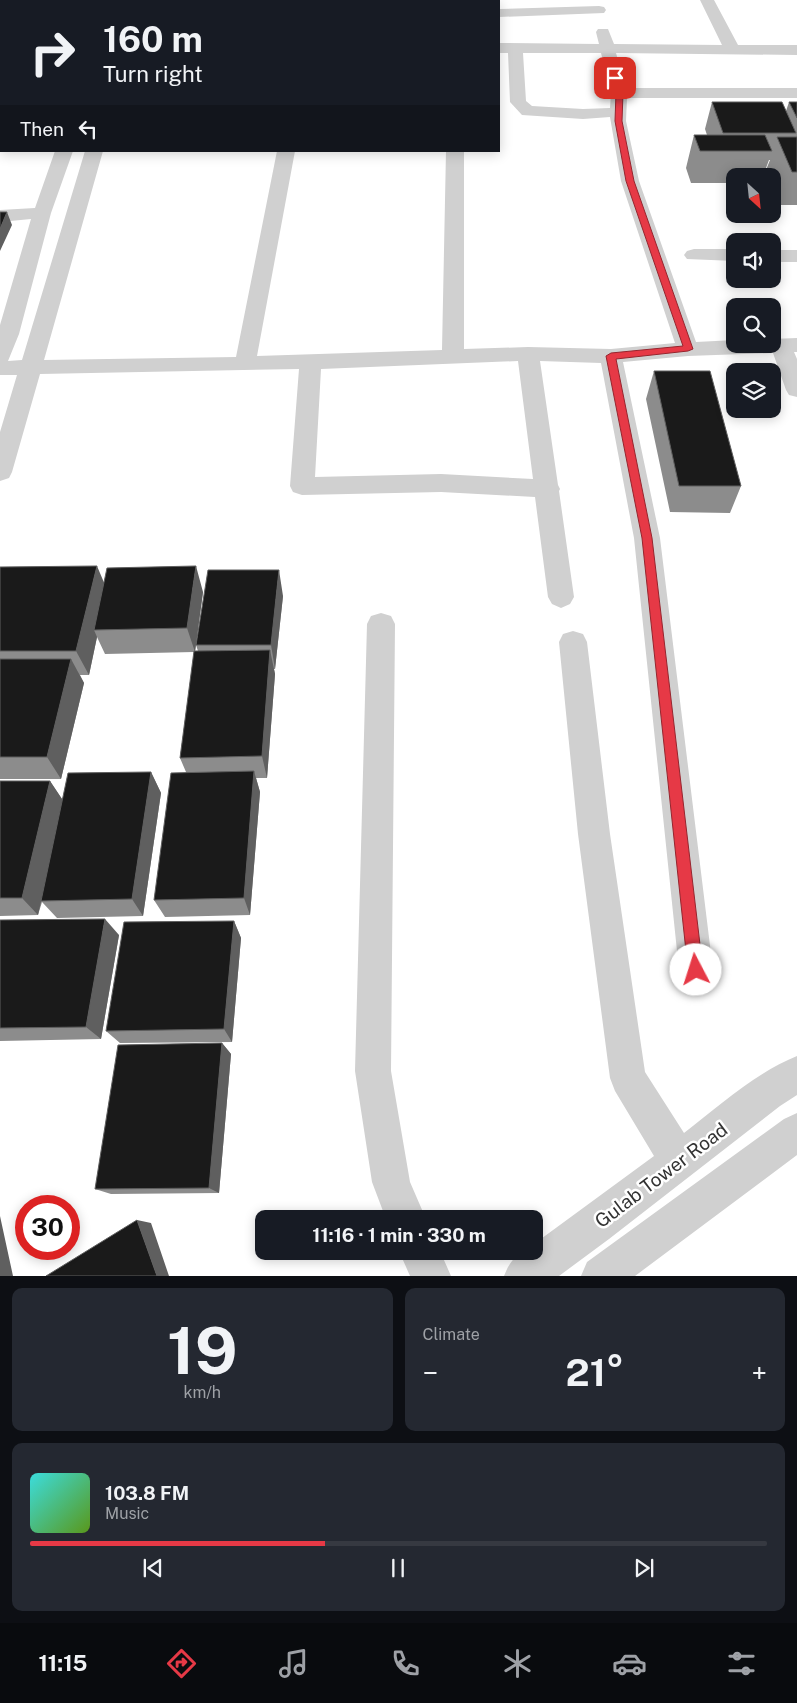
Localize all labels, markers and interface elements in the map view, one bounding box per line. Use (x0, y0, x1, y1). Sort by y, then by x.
text: 160 m (103, 19, 203, 60)
icon: right (20, 20, 85, 85)
pin (594, 57, 636, 99)
text: Turn right (103, 61, 203, 87)
icon: arrive (601, 64, 629, 92)
icon: left (74, 115, 102, 143)
text: Then (20, 118, 64, 140)
north arrow (726, 168, 781, 222)
map controls (726, 168, 781, 418)
button: sound (726, 233, 781, 288)
button: search (726, 298, 781, 353)
button: layers (726, 363, 781, 418)
position arrow (669, 943, 721, 995)
street label: Gulab Tower Road (590, 1118, 732, 1232)
speed limit sign: 30 (15, 1195, 80, 1260)
text: 11:16 · 1 min · 330 m (312, 1224, 486, 1246)
text: 19 (167, 1312, 238, 1389)
text: Climate (423, 1325, 480, 1344)
text: 21° (566, 1350, 624, 1395)
text: − (423, 1356, 438, 1389)
text: + (751, 1356, 767, 1389)
text: km/h (183, 1383, 221, 1402)
text: 103.8 FM (105, 1482, 189, 1504)
text: Music (105, 1504, 149, 1523)
icon: previous (139, 1554, 167, 1582)
icon: pause (384, 1554, 412, 1582)
icon: next (630, 1554, 658, 1582)
icon: directions (164, 1646, 199, 1681)
icon: music (276, 1646, 311, 1681)
icon: phone (388, 1646, 423, 1681)
icon: climate (500, 1646, 535, 1681)
icon: car (612, 1646, 647, 1681)
icon: filters (724, 1646, 759, 1681)
text: 11:15 (38, 1650, 87, 1676)

